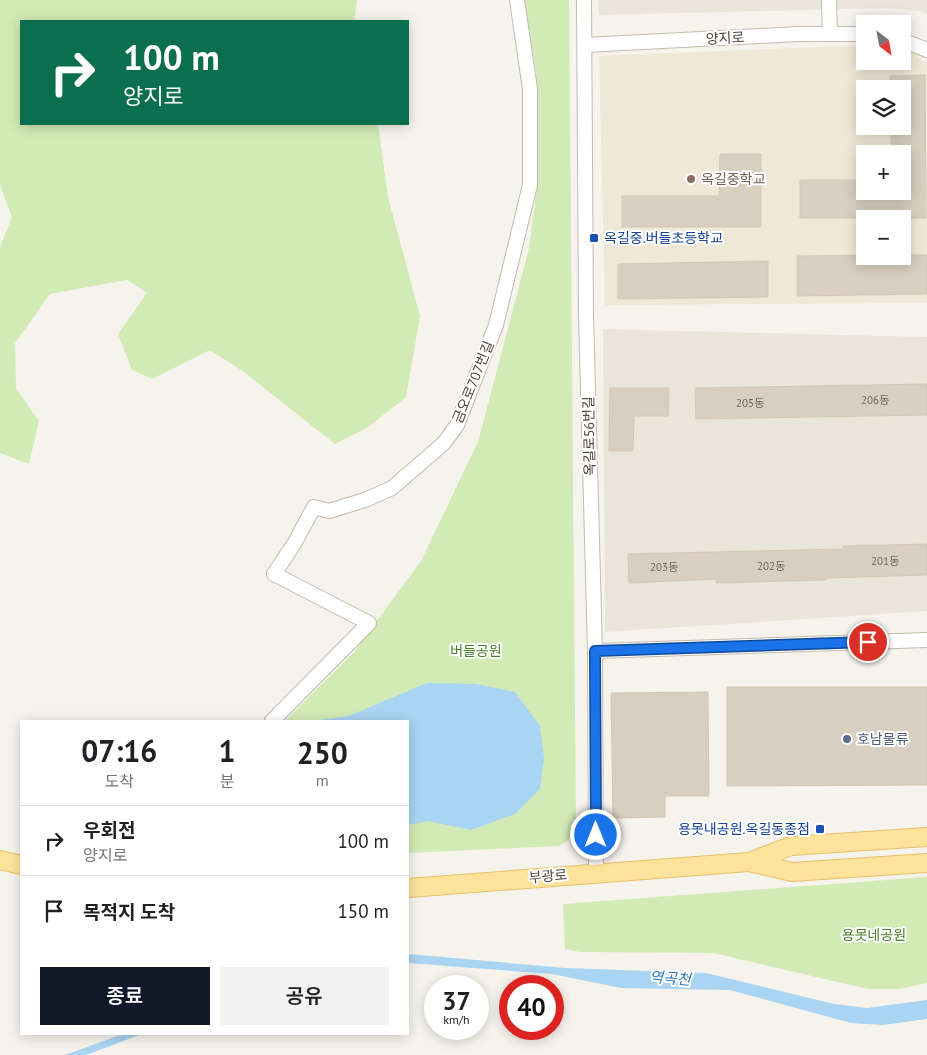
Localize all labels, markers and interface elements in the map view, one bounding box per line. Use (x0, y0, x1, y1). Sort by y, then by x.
north arrow (856, 15, 911, 70)
map controls (856, 15, 911, 265)
street label: 양지로 (705, 28, 745, 48)
text: 100 m (123, 34, 220, 80)
icon: right (40, 40, 105, 105)
button: layers (856, 80, 911, 135)
text: 양지로 (123, 82, 184, 110)
button: + (856, 145, 911, 200)
place label: 옥길중학교 (701, 170, 766, 188)
marker: 옥길중학교 (685, 173, 697, 185)
button: − (856, 210, 911, 265)
place label: 옥길중.버들초등학교 (604, 229, 723, 247)
marker: 옥길중.버들초등학교 (588, 232, 600, 244)
street label: 금오로707번길 (448, 338, 498, 426)
house number: 206동 (861, 393, 889, 407)
street label: 옥길로56번길 (579, 396, 599, 476)
house number: 205동 (736, 396, 764, 410)
house number: 201동 (871, 554, 899, 568)
house number: 202동 (757, 559, 785, 573)
house number: 203동 (650, 560, 678, 574)
pin (847, 621, 889, 663)
icon: arrive (854, 628, 882, 656)
park label: 버들공원 (450, 642, 502, 660)
place label: 호남물류 (857, 730, 909, 748)
text: 07:16 (81, 731, 157, 770)
text: 1 (219, 731, 236, 770)
text: 250 (297, 733, 348, 772)
marker: 호남물류 (841, 733, 853, 745)
text: m (316, 770, 329, 790)
text: 도착 (105, 771, 134, 791)
text: 분 (220, 771, 234, 791)
position arrow (569, 808, 621, 860)
text: 우회전 (83, 818, 135, 842)
place label: 용못내공원.옥길동종점 (678, 820, 810, 838)
marker: 용못내공원.옥길동종점 (814, 823, 826, 835)
icon: right (40, 827, 68, 855)
text: 100 m (337, 829, 389, 853)
text: 양지로 (83, 845, 127, 865)
street label: 부광로 (528, 865, 568, 887)
icon: arrive (40, 897, 68, 925)
text: 150 m (337, 899, 389, 923)
text: 목적지 도착 (83, 900, 175, 924)
park label: 용못네공원 (842, 926, 906, 944)
button: 종료 (40, 967, 210, 1025)
button: 공유 (220, 967, 389, 1025)
water label: 역곡천 (649, 967, 694, 989)
speed limit sign: 40 (499, 975, 564, 1040)
text: 37 (442, 985, 471, 1017)
text: km/h (443, 1012, 470, 1027)

